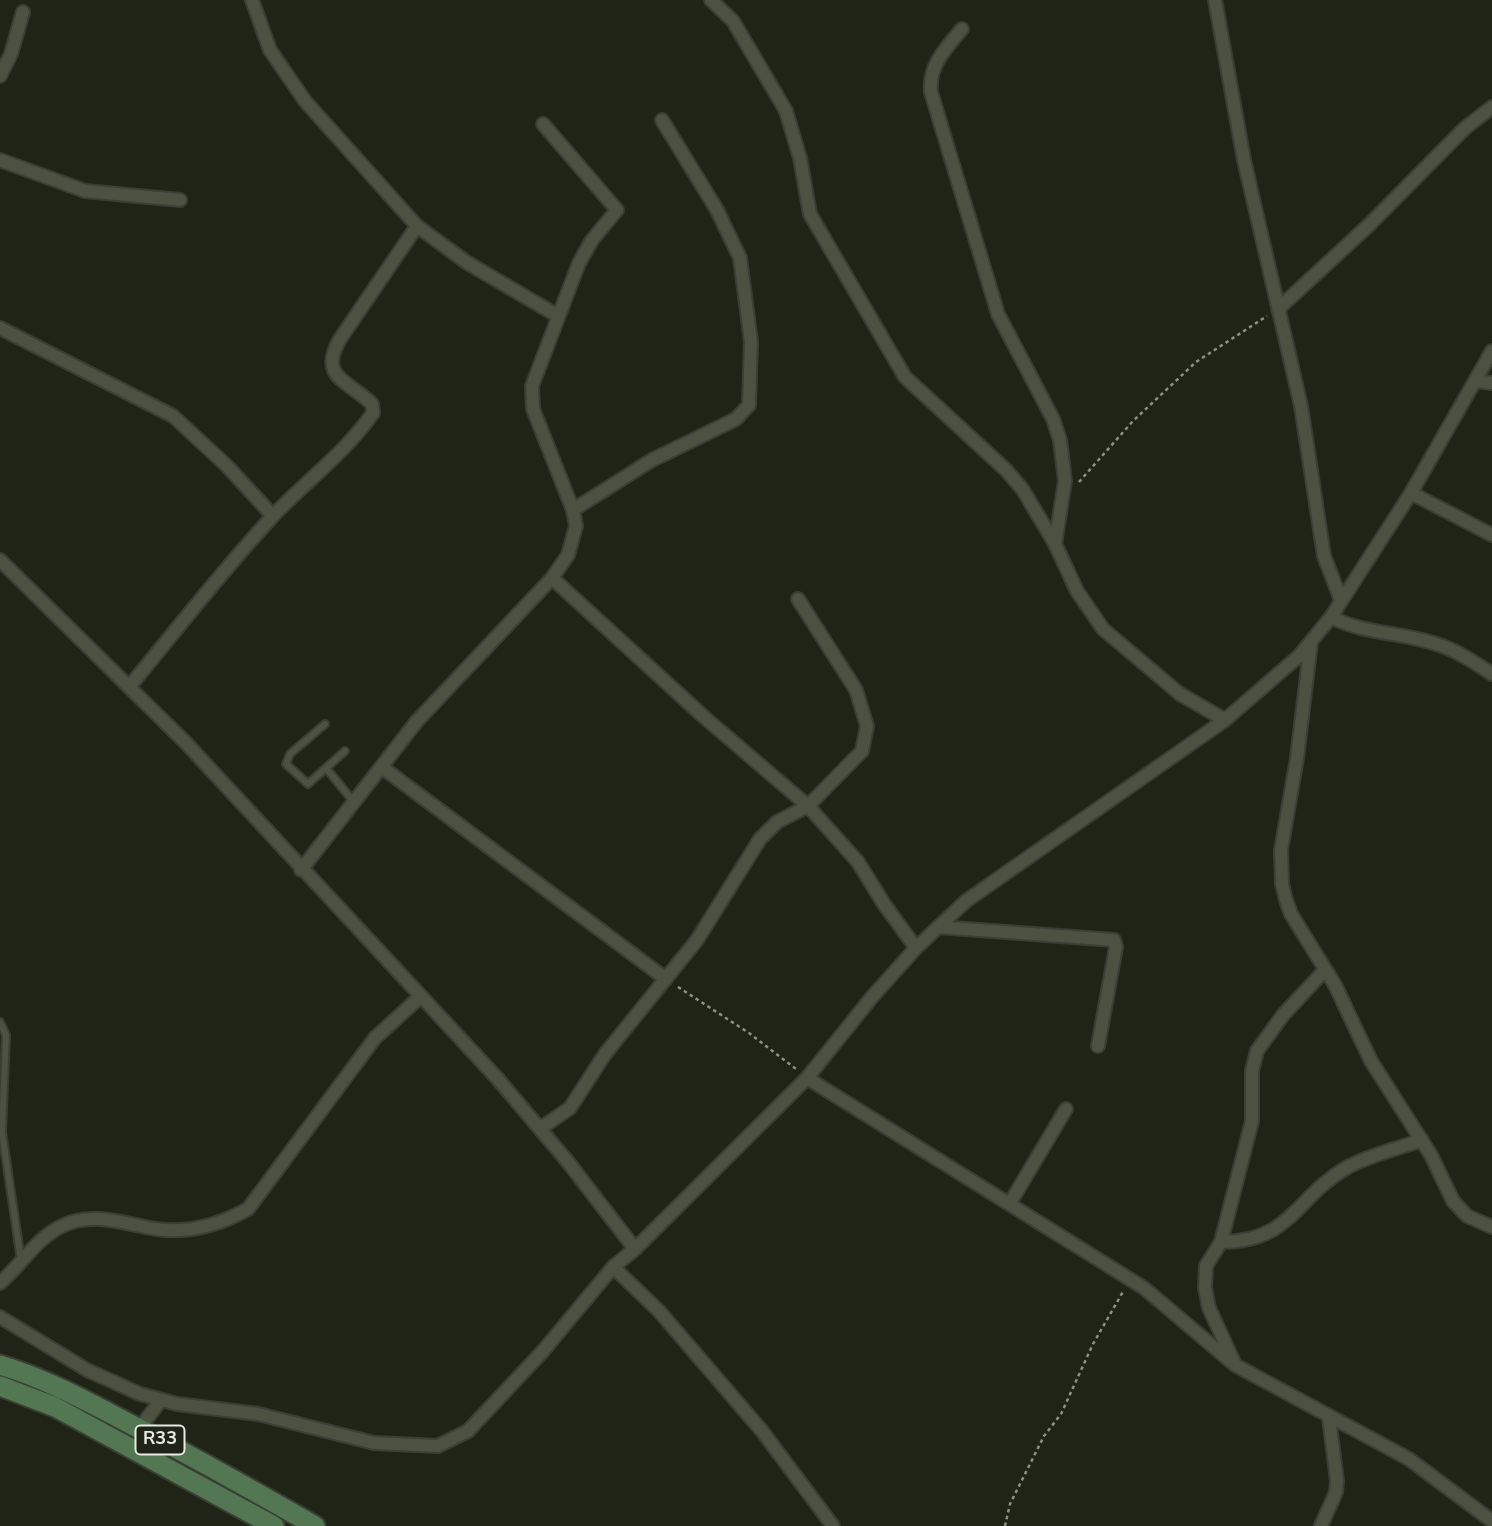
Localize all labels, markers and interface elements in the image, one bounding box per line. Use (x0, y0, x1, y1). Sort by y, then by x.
road number: R33 (136, 1426, 184, 1455)

